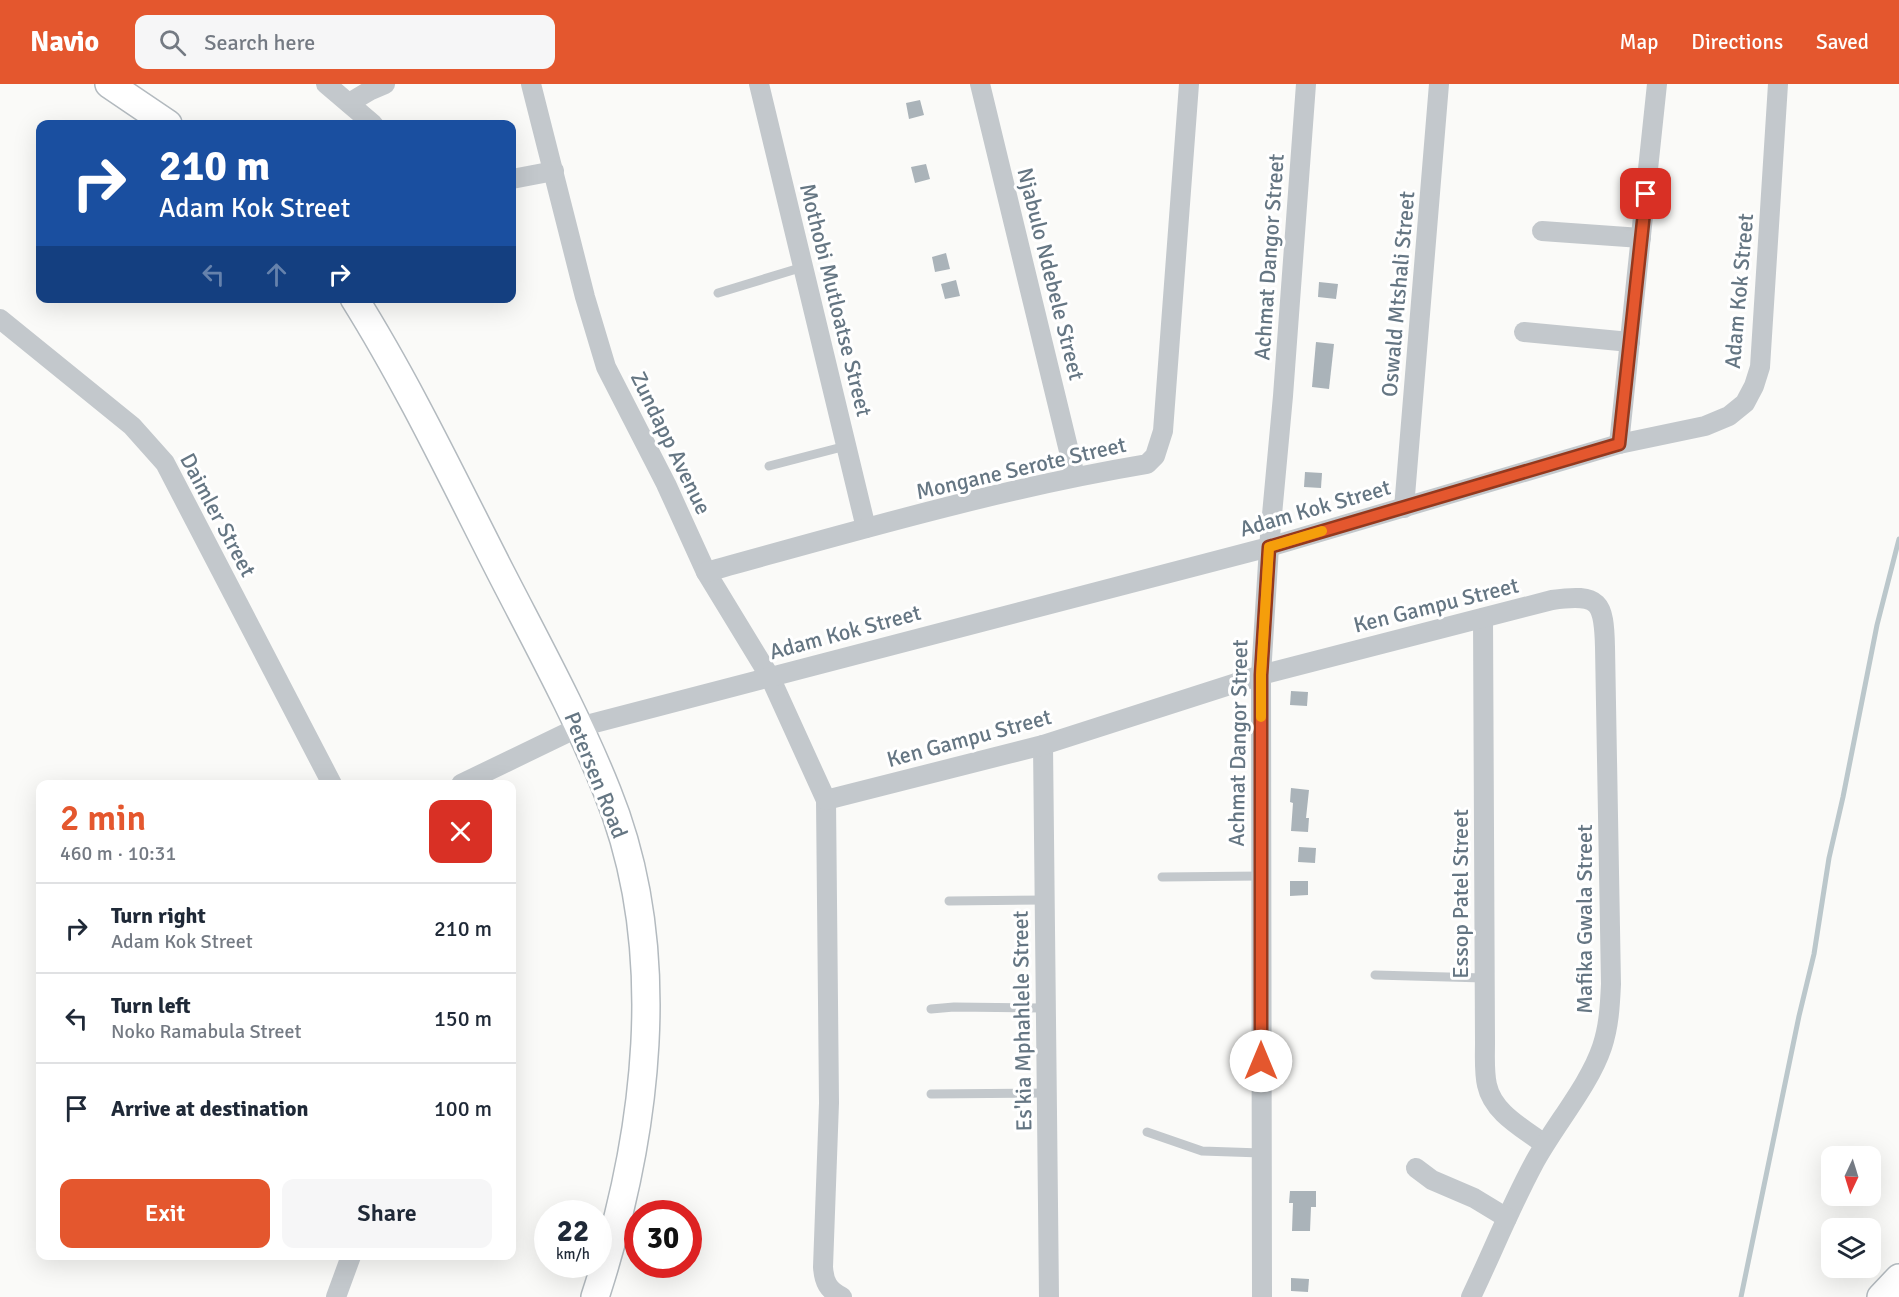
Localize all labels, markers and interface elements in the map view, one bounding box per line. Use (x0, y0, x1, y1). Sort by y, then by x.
search box (135, 15, 555, 69)
text: Navio (30, 25, 99, 59)
icon: search (156, 26, 189, 59)
text: Search here (204, 29, 315, 56)
text: Map (1620, 29, 1658, 55)
text: Directions (1691, 29, 1783, 55)
text: Saved (1816, 29, 1869, 55)
text: 210 m (159, 141, 270, 192)
icon: right (60, 144, 138, 222)
street label: Achmat Dangor Street (1248, 152, 1290, 361)
street label: Njabulo Ndebele Street (1012, 165, 1091, 383)
pin (1620, 168, 1671, 219)
icon: arrive (1629, 177, 1662, 210)
street label: Mothobi Mutloatse Street (794, 181, 878, 420)
street label: Oswald Mtshali Street (1376, 190, 1420, 398)
text: Adam Kok Street (159, 192, 350, 225)
street label: Adam Kok Street (1719, 212, 1759, 370)
icon: left (197, 258, 230, 291)
icon: ahead (260, 258, 293, 291)
icon: right (323, 258, 356, 291)
street label: Zundapp Avenue (625, 367, 717, 519)
street label: Mongane Serote Street (913, 431, 1129, 505)
street label: Daimler Street (174, 449, 262, 582)
street label: Adam Kok Street (1236, 473, 1394, 542)
street label: Ken Gampu Street (1351, 571, 1522, 639)
street label: Adam Kok Street (766, 599, 924, 665)
street label: Achmat Dangor Street (1223, 639, 1253, 847)
street label: Ken Gampu Street (884, 703, 1055, 773)
street label: Petersen Road (558, 708, 634, 842)
text: 2 min (60, 796, 146, 841)
button: close (429, 800, 492, 863)
street label: Essop Patel Street (1447, 809, 1474, 979)
street label: Mafika Gwala Street (1571, 824, 1598, 1014)
text: 460 m · 10:31 (60, 841, 176, 866)
text: Turn right (111, 902, 206, 929)
street label: Es'kia Mphahlele Street (1007, 910, 1037, 1132)
icon: right (60, 912, 93, 945)
text: 210 m (434, 915, 492, 942)
text: Adam Kok Street (111, 929, 253, 954)
text: Turn left (111, 992, 191, 1019)
icon: left (60, 1002, 93, 1035)
text: 150 m (434, 1005, 492, 1032)
text: Noko Ramabula Street (111, 1019, 302, 1044)
position arrow (1229, 1029, 1293, 1093)
icon: arrive (60, 1092, 93, 1125)
text: Arrive at destination (111, 1095, 308, 1122)
text: 100 m (434, 1095, 492, 1122)
north arrow (1821, 1146, 1881, 1206)
map controls (1821, 1146, 1881, 1278)
button: Exit (60, 1179, 270, 1248)
button: Share (282, 1179, 492, 1248)
speed limit sign: 30 (624, 1200, 702, 1278)
text: 22 (557, 1213, 589, 1250)
button: layers (1821, 1218, 1881, 1278)
text: km/h (556, 1245, 590, 1263)

